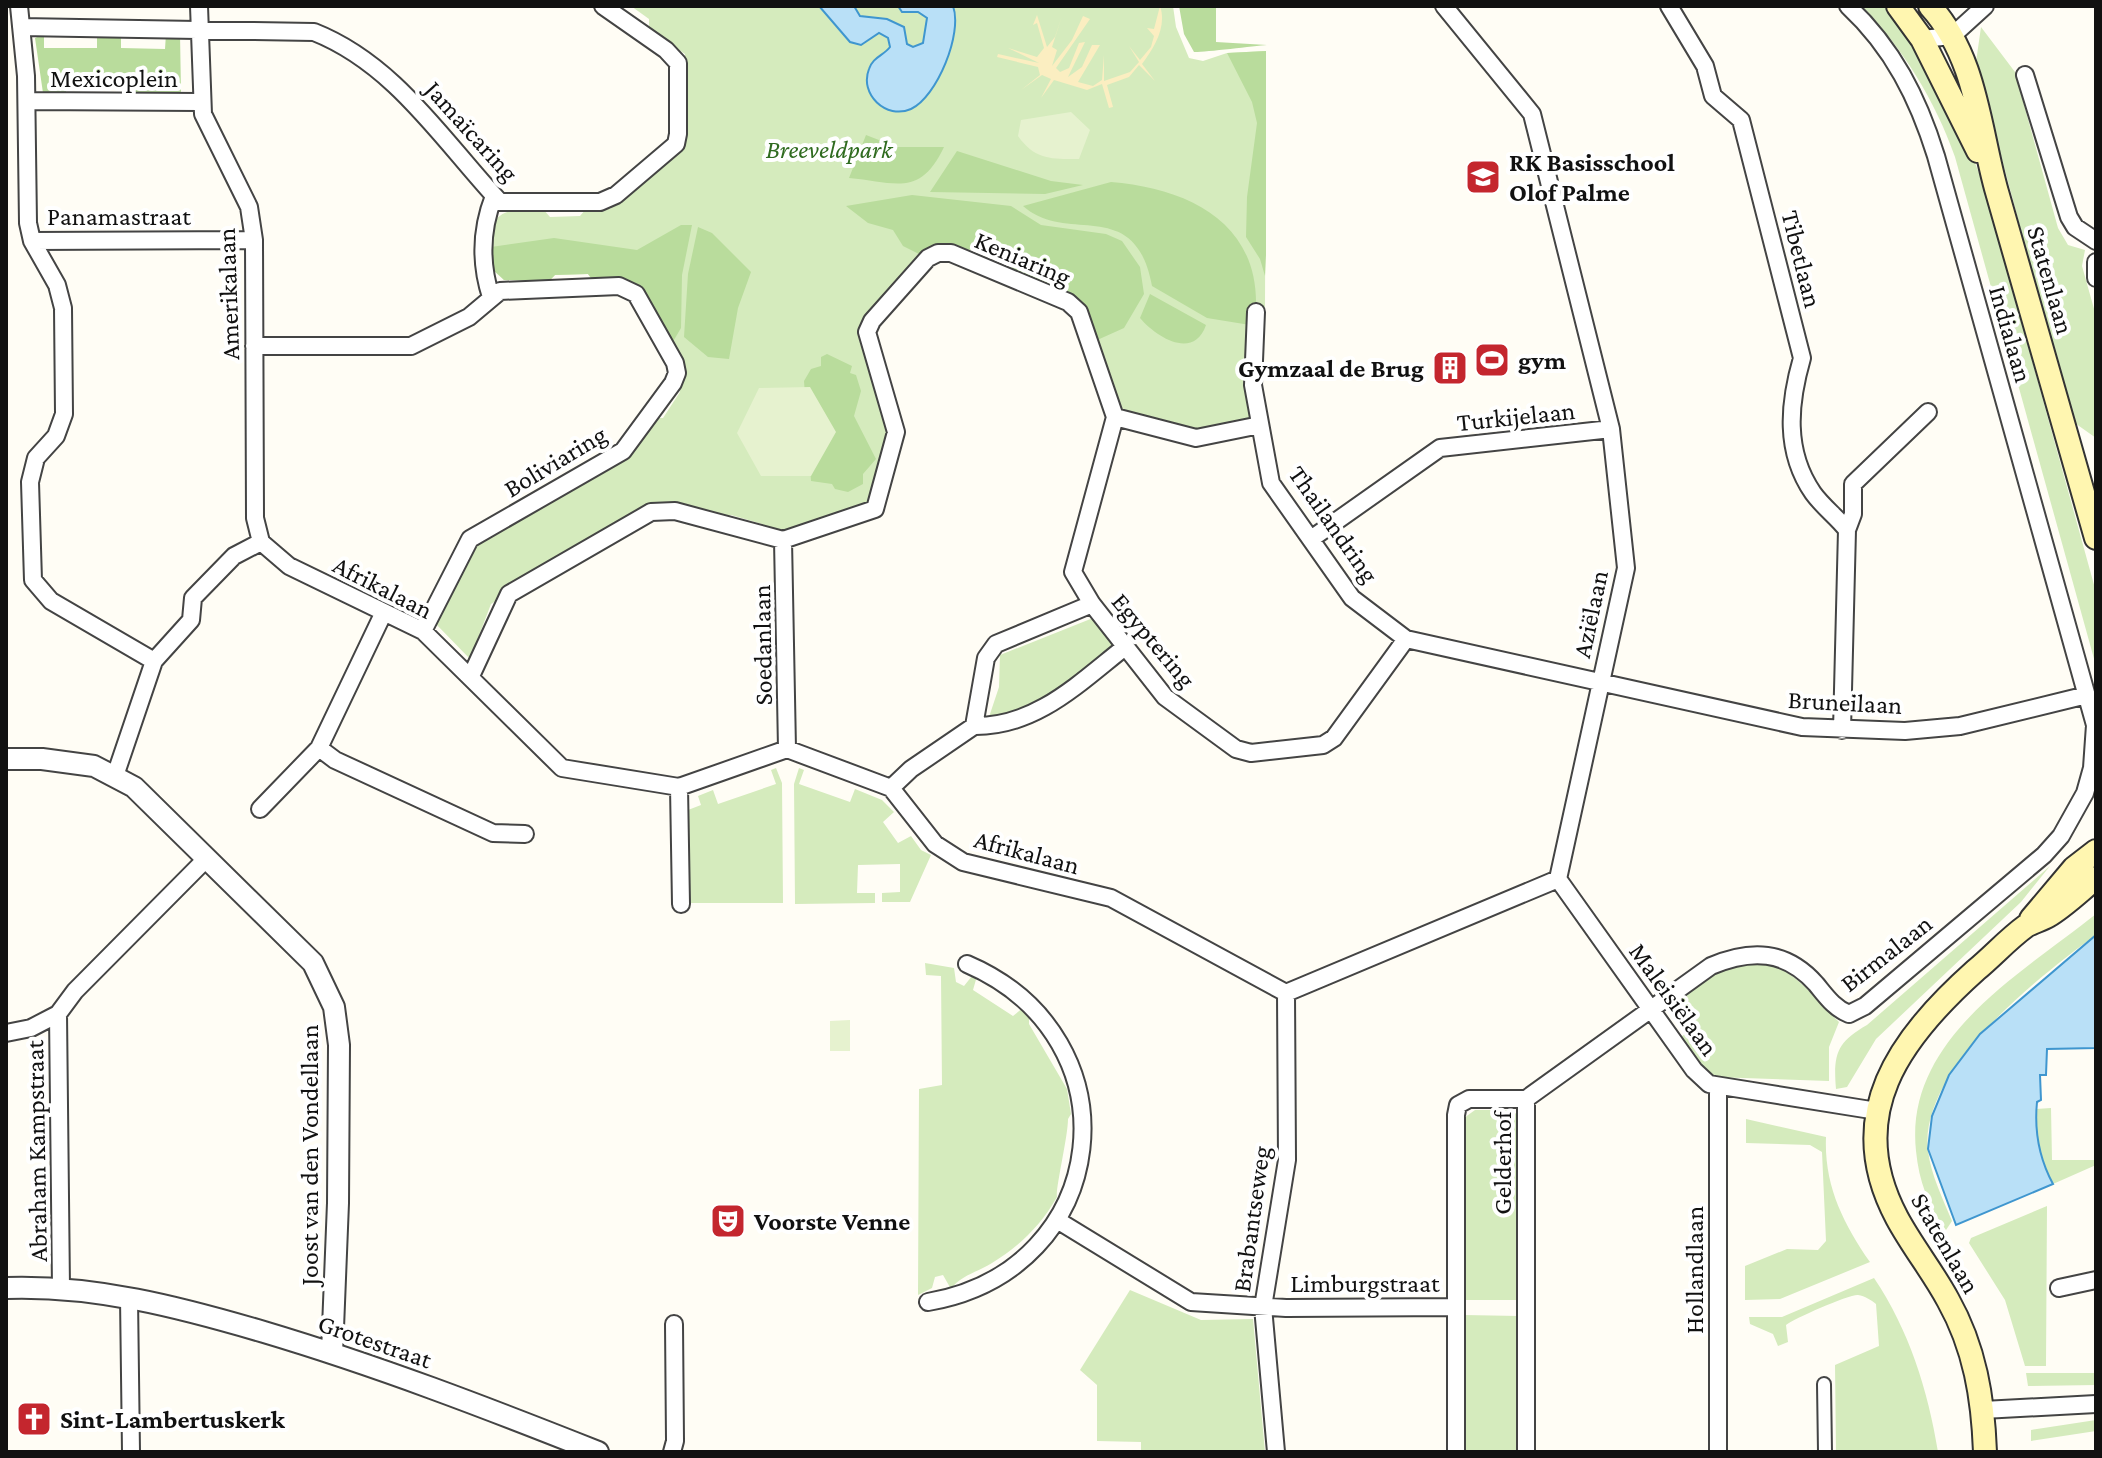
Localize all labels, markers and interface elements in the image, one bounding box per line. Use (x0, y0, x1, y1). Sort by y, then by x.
street label: Mexicoplein (50, 64, 178, 93)
street label: Jamaïcaring (418, 74, 524, 188)
park label: Breeveldpark (766, 135, 894, 164)
place label: RK Basisschool Olof Palme (1509, 148, 1675, 207)
school or university icon: RK Basisschool Olof Palme (1464, 158, 1502, 196)
street label: Panamastraat (47, 202, 191, 231)
street label: Tibetlaan (1775, 207, 1828, 311)
street label: Statenlaan (2021, 223, 2080, 338)
street label: Keniaring (970, 225, 1076, 292)
street label: Amerikalaan (212, 227, 245, 361)
street label: Indialaan (1983, 282, 2038, 386)
sports icon: gym (1473, 341, 1511, 379)
place label: gym (1518, 346, 1566, 375)
building icon: Gymzaal de Brug (1431, 349, 1469, 387)
place label: Gymzaal de Brug (1238, 354, 1424, 383)
street label: Turkijelaan (1455, 396, 1577, 437)
street label: Boliviaring (499, 419, 612, 503)
street label: Thailandring (1283, 460, 1385, 589)
street label: Afrikalaan (328, 550, 437, 625)
street label: Aziëlaan (1567, 568, 1614, 661)
street label: Soedanlaan (747, 584, 778, 706)
street label: Egyptering (1106, 587, 1202, 694)
street label: Bruneilaan (1787, 685, 1903, 720)
street label: Afrikalaan (971, 825, 1083, 880)
street label: Birmalaan (1835, 909, 1938, 998)
street label: Maleisiëlaan (1623, 937, 1724, 1061)
street label: Joost van den Vondellaan (295, 1024, 324, 1288)
street label: Abraham Kampstraat (20, 1039, 53, 1262)
street label: Gelderhof (1488, 1110, 1517, 1215)
street label: Brabantseweg (1227, 1144, 1276, 1294)
street label: Statenlaan (1905, 1188, 1986, 1299)
theatre icon: Voorste Venne (709, 1202, 747, 1240)
street label: Hollandlaan (1680, 1206, 1709, 1334)
place label: Voorste Venne (753, 1207, 910, 1236)
street label: Limburgstraat (1290, 1269, 1440, 1298)
street label: Grotestraat (314, 1309, 436, 1375)
church icon: Sint-Lambertuskerk (15, 1400, 53, 1438)
place label: Sint-Lambertuskerk (60, 1405, 286, 1434)

